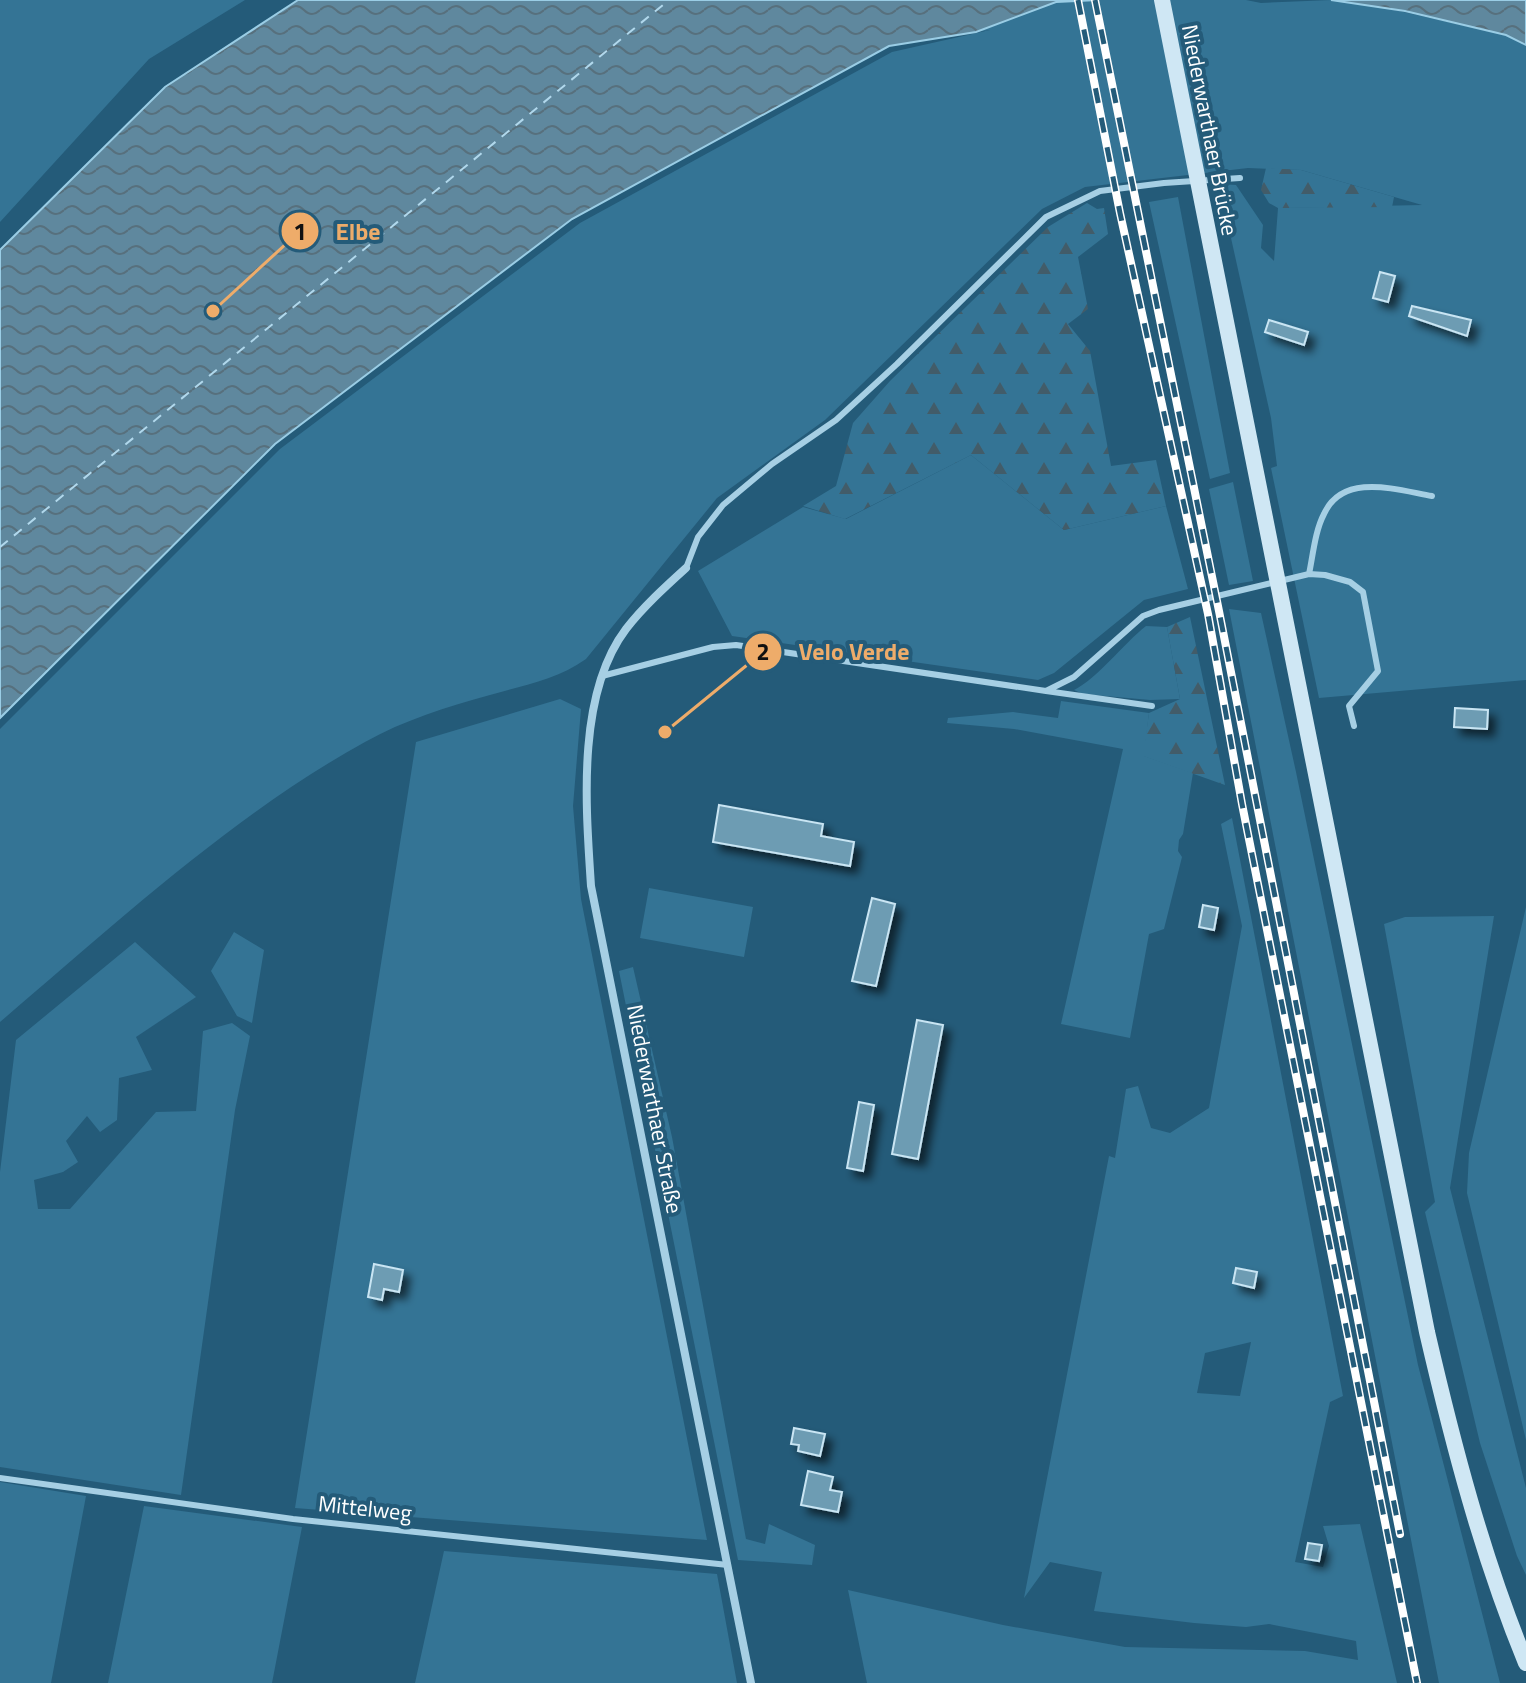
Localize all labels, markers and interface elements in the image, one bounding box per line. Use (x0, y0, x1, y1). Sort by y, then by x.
street label: Niederwarthaer Brücke (1173, 22, 1247, 238)
callout: Elbe (280, 207, 397, 255)
text: 1 (293, 213, 307, 249)
text: Elbe (335, 213, 381, 249)
callout: Velo Verde (743, 628, 926, 676)
text: 2 (756, 633, 770, 669)
text: Velo Verde (799, 633, 909, 669)
street label: Niederwarthaer Straße (618, 1002, 692, 1216)
street label: Mittelweg (316, 1486, 414, 1530)

